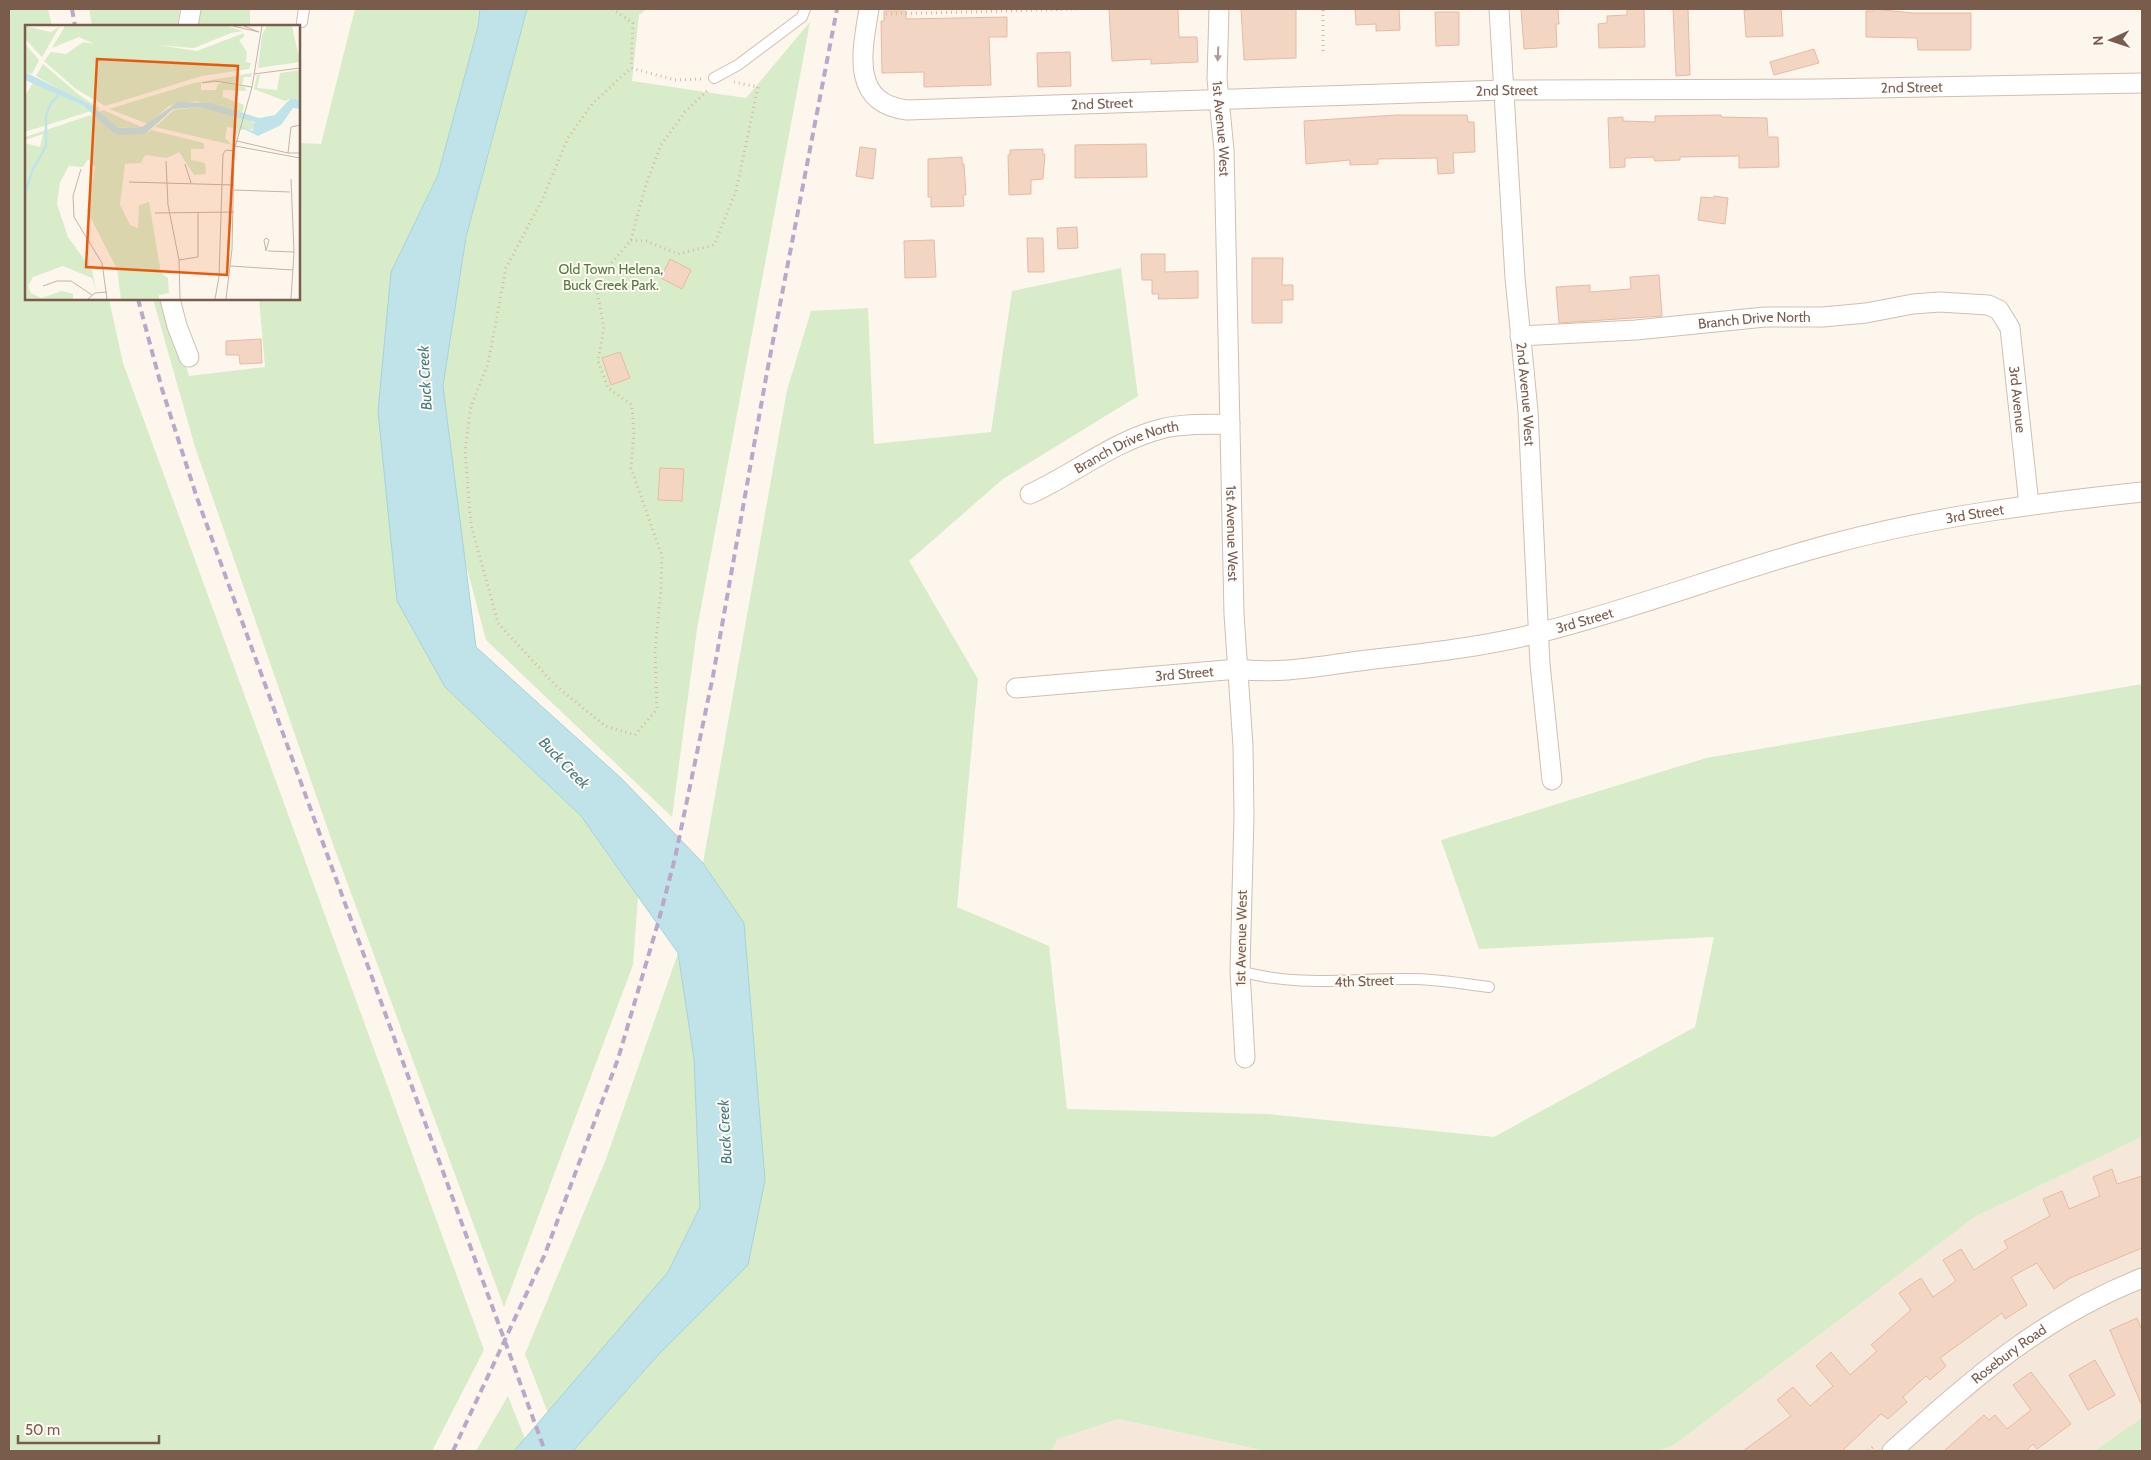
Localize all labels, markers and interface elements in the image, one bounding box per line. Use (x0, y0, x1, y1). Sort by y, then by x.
north arrow (2086, 15, 2136, 65)
inset map (25, 25, 300, 300)
text: N (2089, 35, 2107, 46)
one-way arrow (1214, 46, 1222, 62)
street label: 2nd Street (1880, 78, 1943, 97)
street label: 1st Avenue West (1208, 80, 1234, 177)
street label: 2nd Street (1475, 81, 1538, 100)
street label: 2nd Street (1071, 93, 1134, 114)
park label: Old Town Helena, Buck Creek Park. (559, 260, 663, 294)
street label: Branch Drive North (1697, 308, 1811, 333)
street label: 2nd Avenue West (1512, 341, 1539, 447)
water label: Buck Creek (414, 345, 436, 411)
street label: 3rd Avenue (2005, 365, 2030, 434)
street label: Branch Drive North (1071, 417, 1180, 477)
street label: 1st Avenue West (1222, 485, 1242, 582)
street label: 3rd Street (1944, 500, 2005, 527)
street label: 3rd Street (1554, 603, 1616, 637)
street label: 3rd Street (1154, 662, 1215, 685)
water label: Buck Creek (535, 733, 593, 793)
street label: 1st Avenue West (1231, 889, 1251, 986)
street label: 4th Street (1334, 971, 1394, 991)
water label: Buck Creek (714, 1099, 736, 1165)
street label: Rosebury Road (1968, 1320, 2050, 1388)
scale bar (18, 1412, 159, 1444)
text: 50 m (25, 1421, 60, 1439)

